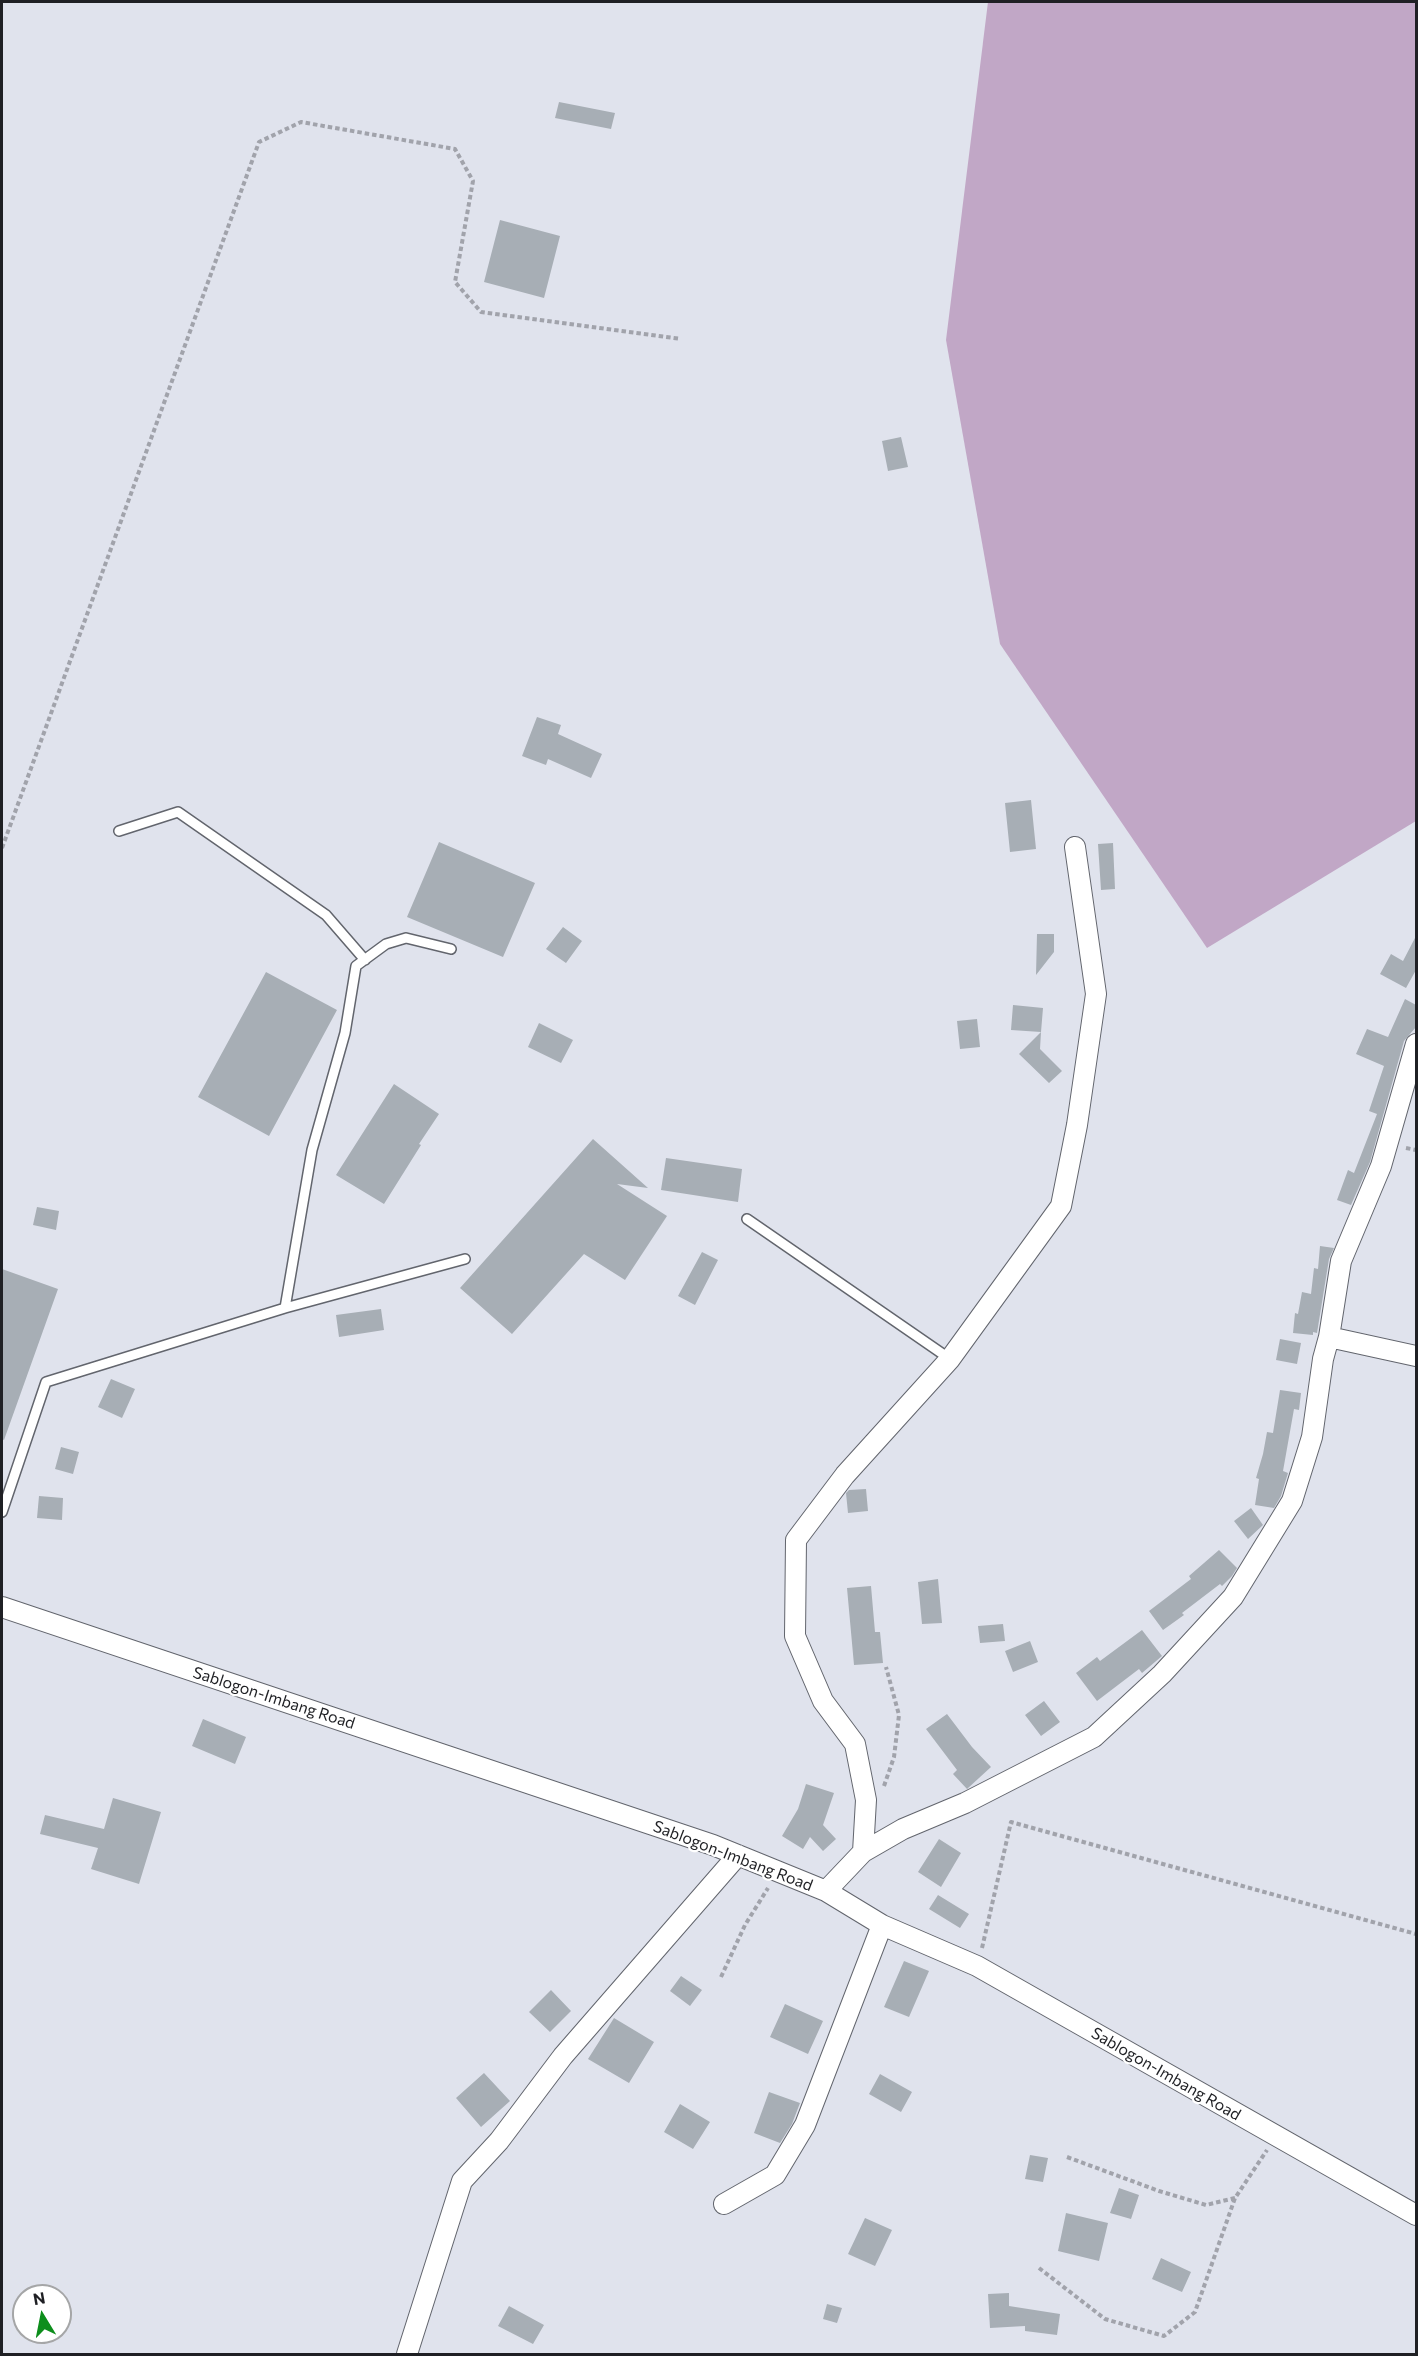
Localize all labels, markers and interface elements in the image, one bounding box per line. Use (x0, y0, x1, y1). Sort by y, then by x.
street label: Sablogon-Imbang Road (190, 1663, 358, 1733)
street label: Sablogon-Imbang Road (650, 1817, 816, 1895)
street label: Sablogon-Imbang Road (1088, 2023, 1244, 2125)
north arrow (12, 2284, 72, 2344)
text: N (32, 2287, 47, 2308)

